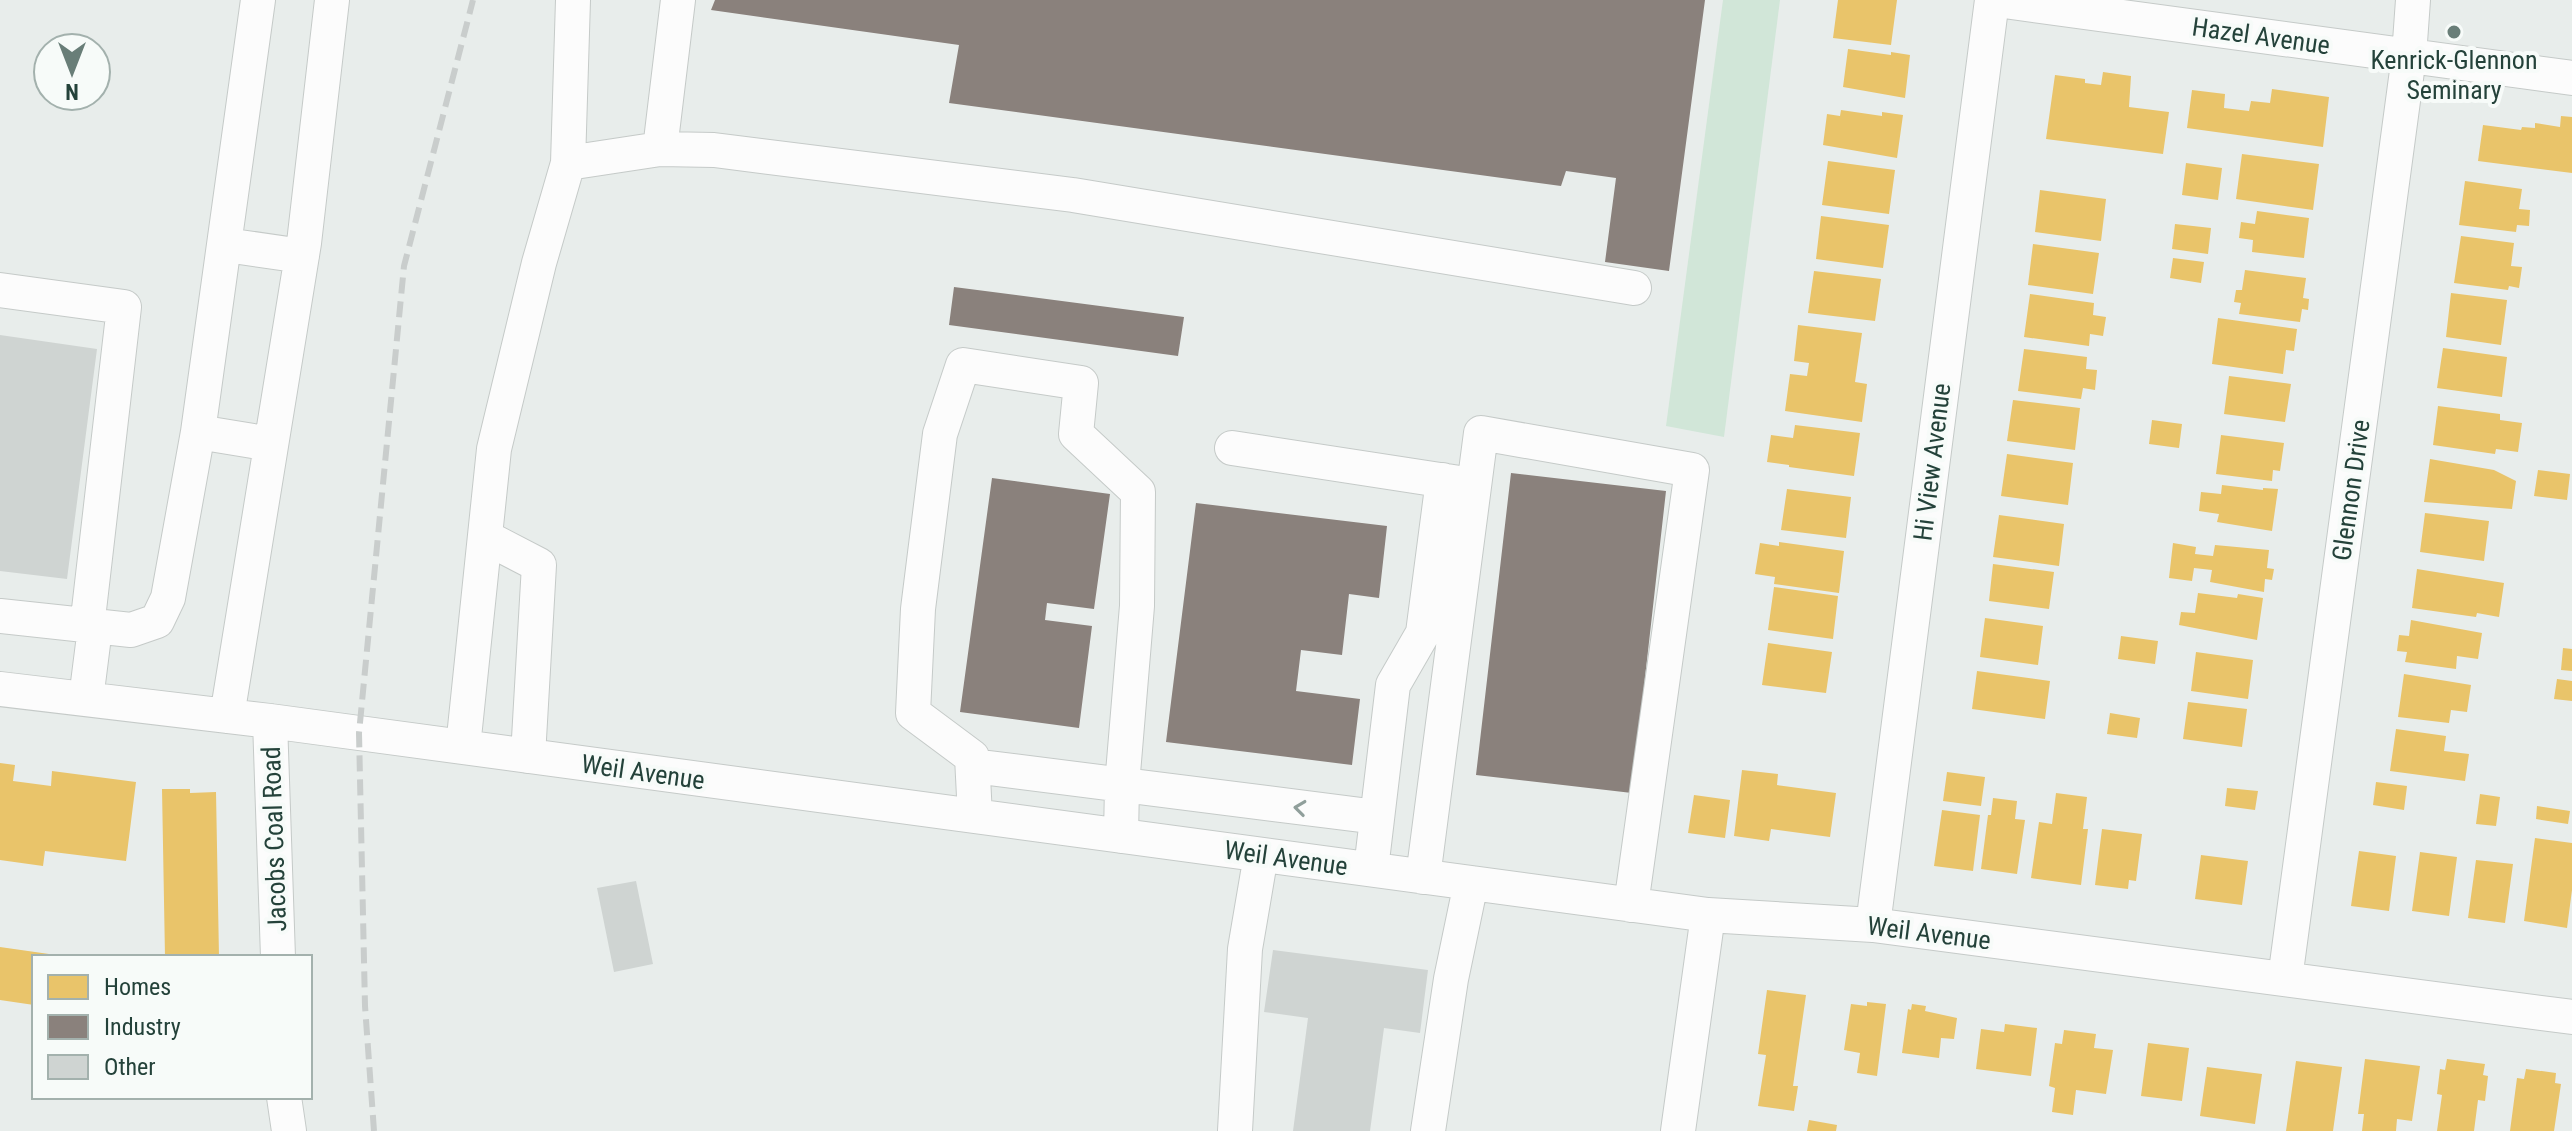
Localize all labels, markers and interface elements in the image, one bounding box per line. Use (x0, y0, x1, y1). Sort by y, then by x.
street label: Hazel Avenue (2190, 11, 2332, 61)
marker: Kenrick-Glennon Seminary (2445, 23, 2463, 41)
north arrow (32, 32, 112, 112)
place label: Kenrick-Glennon Seminary (2370, 45, 2538, 105)
text: N (65, 79, 79, 104)
street label: Hi View Avenue (1907, 382, 1957, 542)
street label: Glennon Drive (2326, 418, 2376, 562)
street label: Jacobs Coal Road (256, 746, 292, 932)
street label: Weil Avenue (579, 748, 707, 796)
one-way arrow (1293, 799, 1306, 816)
street label: Weil Avenue (1222, 834, 1350, 882)
street label: Weil Avenue (1865, 911, 1993, 955)
legend (32, 955, 312, 1099)
text: Homes (104, 973, 171, 1001)
text: Industry (104, 1013, 181, 1041)
text: Other (104, 1053, 156, 1081)

